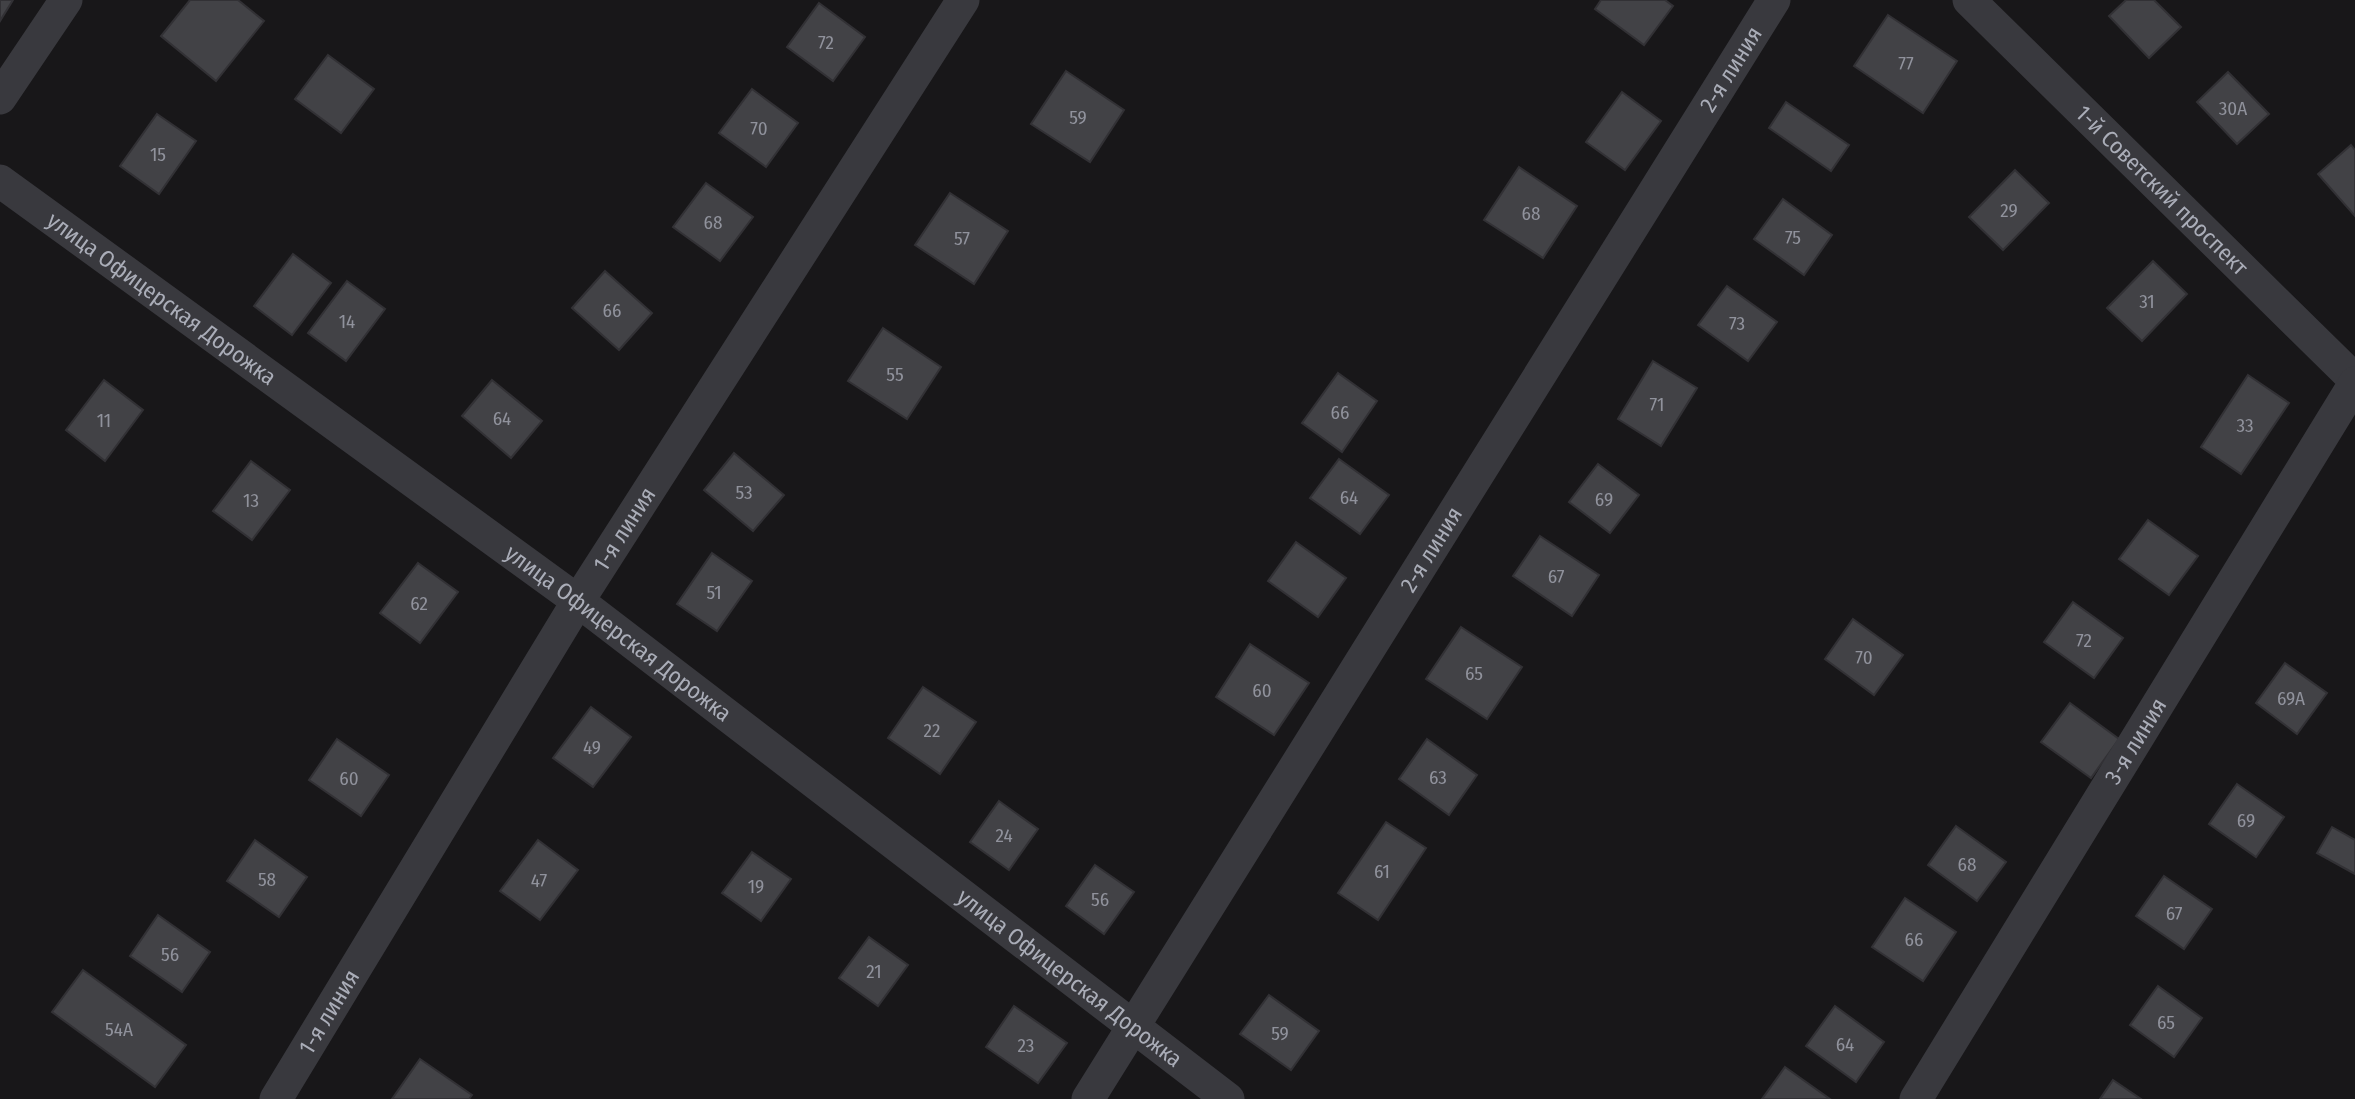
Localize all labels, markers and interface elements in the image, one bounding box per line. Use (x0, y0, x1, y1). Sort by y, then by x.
street label: 2-я линия (1694, 21, 1768, 117)
house number: 72 (818, 31, 834, 54)
house number: 77 (1898, 52, 1914, 75)
house number: 30А (2219, 97, 2247, 120)
street label: 1-й Советский проспект (2070, 99, 2255, 281)
house number: 59 (1069, 106, 1087, 129)
house number: 70 (750, 117, 768, 140)
house number: 15 (150, 143, 166, 166)
house number: 29 (2000, 199, 2018, 222)
house number: 68 (1522, 202, 1540, 225)
street label: улица Офицерская Дорожка (42, 206, 282, 391)
house number: 68 (704, 211, 722, 234)
house number: 75 (1785, 226, 1801, 249)
house number: 57 (954, 227, 970, 250)
house number: 31 (2139, 290, 2155, 313)
house number: 66 (603, 299, 621, 322)
house number: 14 (339, 310, 355, 333)
house number: 73 (1729, 312, 1745, 335)
house number: 55 (886, 363, 904, 386)
house number: 71 (1650, 393, 1664, 416)
house number: 66 (1331, 401, 1349, 424)
house number: 64 (493, 407, 511, 430)
house number: 11 (97, 409, 111, 432)
house number: 33 (2236, 414, 2254, 437)
house number: 53 (735, 481, 753, 504)
street label: 1-я линия (587, 482, 661, 576)
house number: 64 (1340, 486, 1358, 509)
house number: 69 (1595, 488, 1613, 511)
house number: 13 (243, 489, 259, 512)
street label: 2-я линия (1394, 501, 1468, 597)
street label: улица Офицерская Дорожка (500, 539, 737, 727)
house number: 67 (1548, 565, 1565, 588)
house number: 51 (706, 581, 722, 604)
house number: 62 (410, 592, 428, 615)
house number: 72 (2076, 629, 2092, 652)
house number: 70 (1855, 646, 1873, 669)
house number: 65 (1465, 662, 1483, 685)
house number: 60 (1252, 679, 1272, 702)
house number: 69А (2277, 687, 2305, 710)
street label: 3-я линия (2099, 693, 2172, 789)
house number: 22 (924, 719, 940, 742)
house number: 49 (583, 736, 601, 759)
house number: 63 (1429, 766, 1447, 789)
house number: 60 (339, 767, 359, 790)
house number: 69 (2237, 809, 2255, 832)
house number: 24 (995, 824, 1013, 847)
house number: 68 (1958, 853, 1976, 876)
house number: 61 (1374, 860, 1390, 883)
house number: 58 (258, 868, 276, 891)
house number: 47 (531, 869, 548, 892)
house number: 19 (748, 875, 764, 898)
street label: улица Офицерская Дорожка (952, 883, 1188, 1073)
house number: 56 (1091, 888, 1109, 911)
house number: 67 (2166, 902, 2183, 925)
house number: 66 (1905, 928, 1923, 951)
house number: 56 (161, 943, 179, 966)
house number: 21 (866, 960, 882, 983)
street label: 1-я линия (292, 964, 365, 1059)
house number: 65 (2157, 1011, 2175, 1034)
house number: 54А (105, 1018, 133, 1041)
house number: 59 (1271, 1022, 1289, 1045)
house number: 64 (1836, 1033, 1854, 1056)
house number: 23 (1018, 1034, 1034, 1057)

